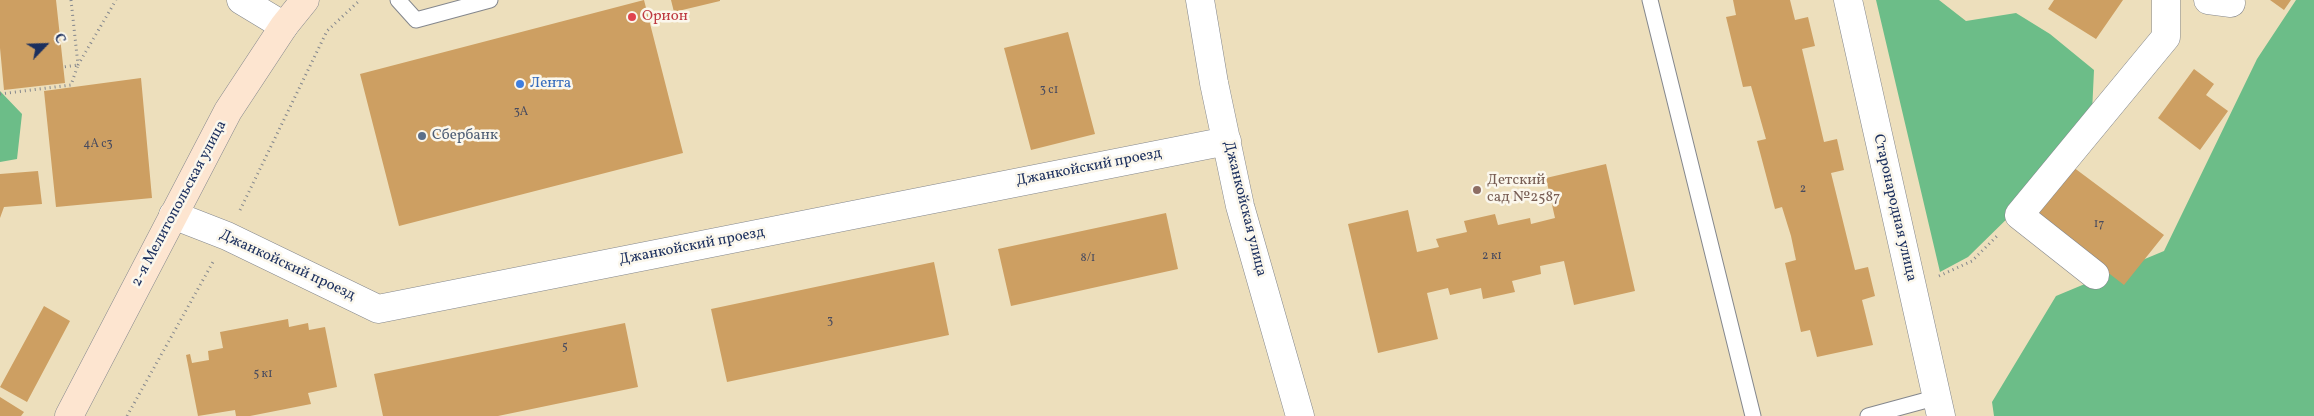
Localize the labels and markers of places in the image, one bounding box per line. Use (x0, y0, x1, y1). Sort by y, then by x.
place label: Орион (642, 8, 688, 26)
marker: Орион (626, 11, 638, 23)
place label: Лента (530, 75, 571, 93)
marker: Лента (514, 78, 526, 90)
place label: Сбербанк (432, 127, 498, 145)
marker: Сбербанк (416, 130, 428, 142)
place label: Детский сад №2587 (1487, 172, 1560, 207)
marker: Детский сад №2587 (1471, 184, 1483, 196)

